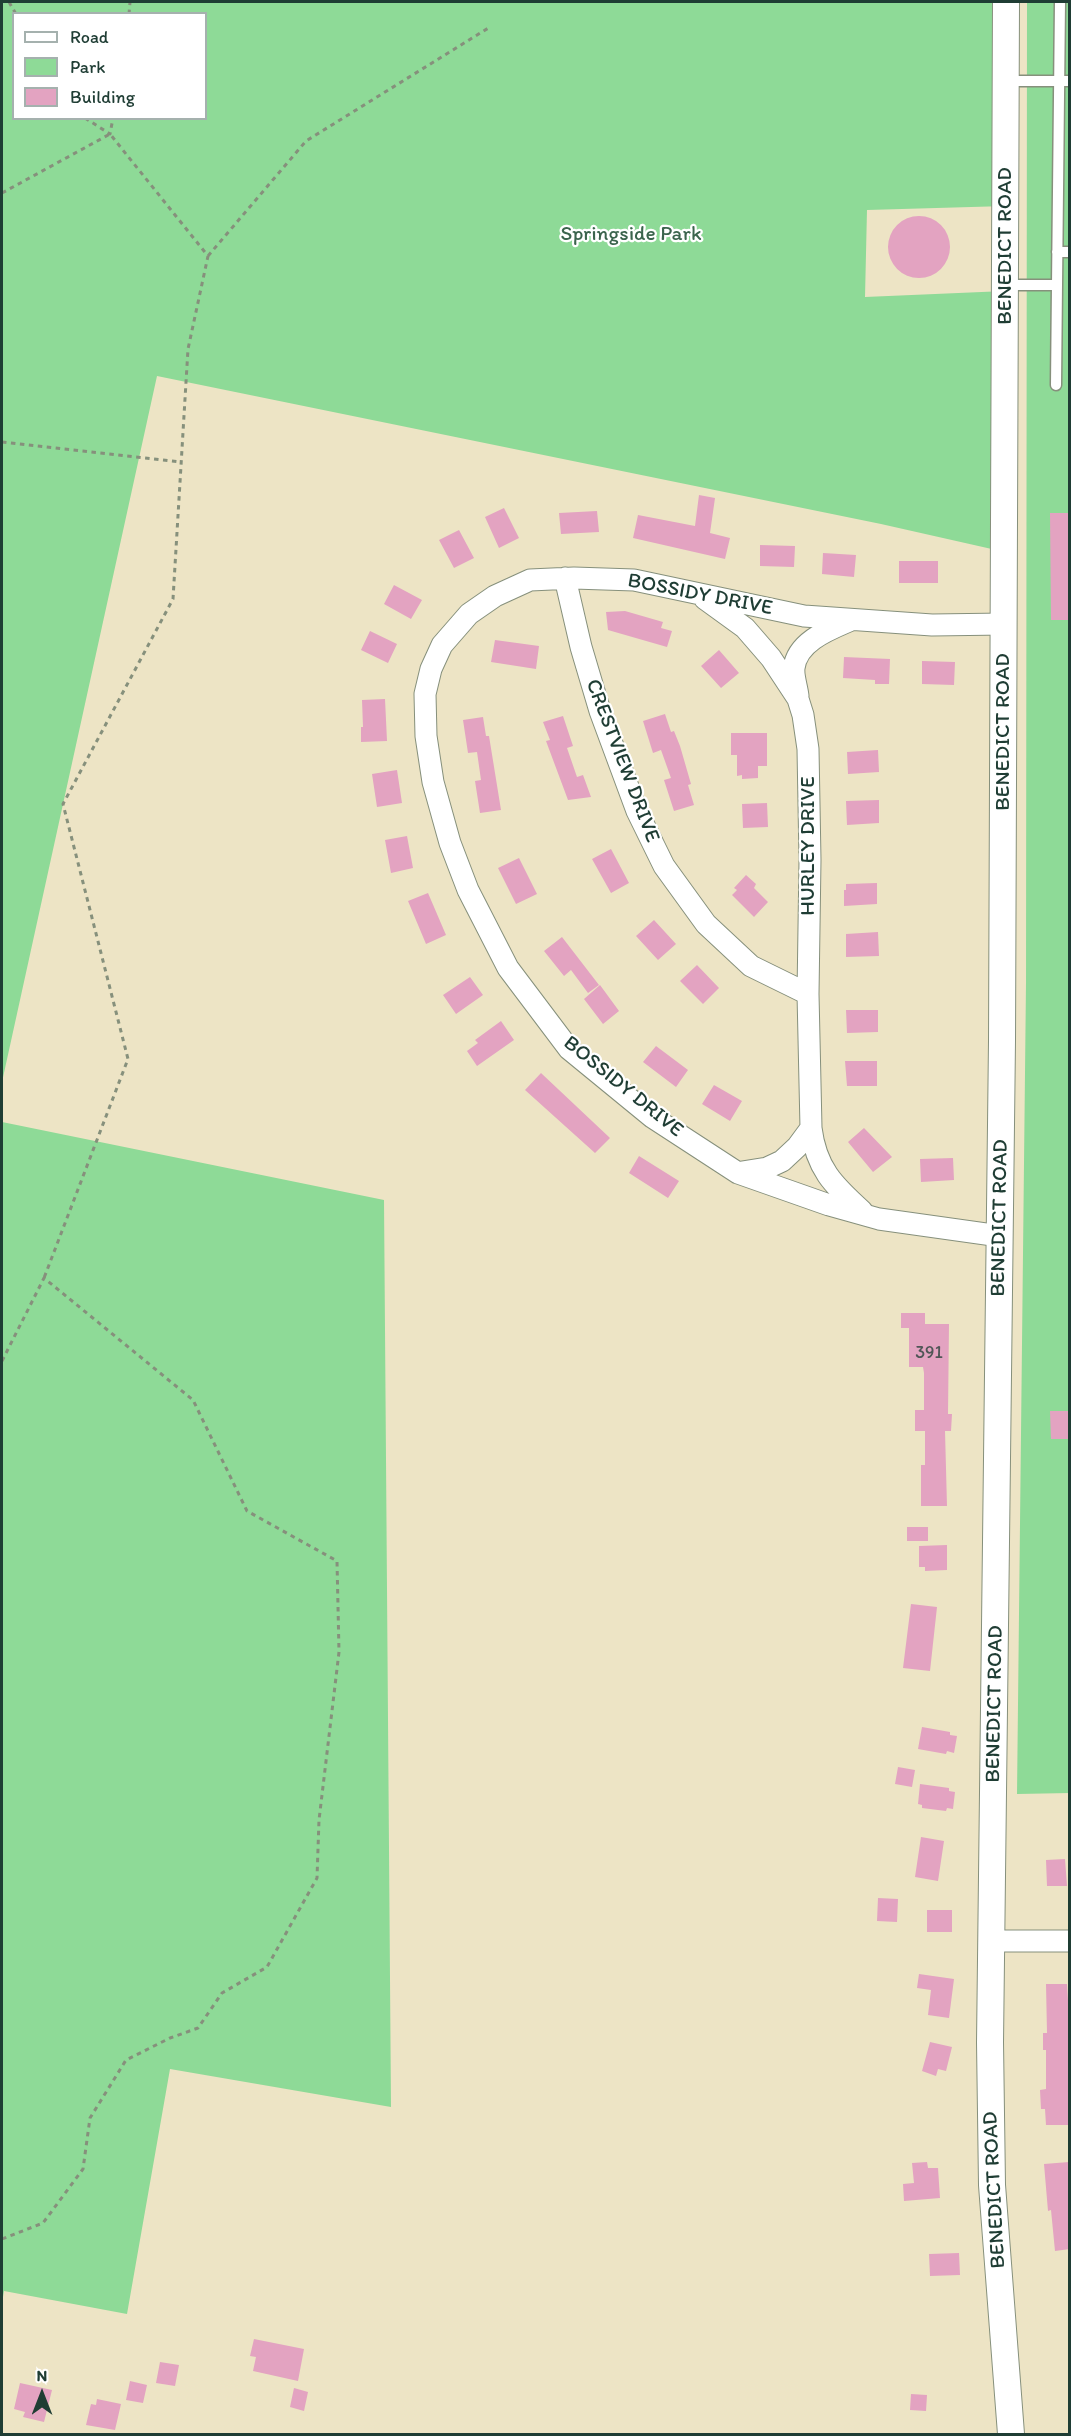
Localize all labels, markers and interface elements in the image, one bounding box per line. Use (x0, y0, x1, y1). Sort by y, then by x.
legend (12, 12, 207, 120)
text: Road (70, 26, 109, 48)
text: Park (70, 56, 105, 78)
text: Building (70, 86, 135, 108)
street label: BENEDICT ROAD (993, 167, 1019, 325)
park label: Springside Park (560, 222, 702, 248)
street label: BOSSIDY DRIVE (625, 569, 775, 621)
street label: BENEDICT ROAD (991, 653, 1017, 811)
street label: CRESTVIEW DRIVE (579, 676, 665, 846)
street label: HURLEY DRIVE (796, 776, 822, 916)
street label: BOSSIDY DRIVE (558, 1031, 688, 1143)
street label: BENEDICT ROAD (986, 1139, 1014, 1297)
house number: 391 (915, 1342, 943, 1364)
street label: BENEDICT ROAD (981, 1625, 1009, 1783)
street label: BENEDICT ROAD (978, 2111, 1012, 2269)
north arrow (12, 2364, 72, 2424)
text: N (37, 2366, 47, 2385)

